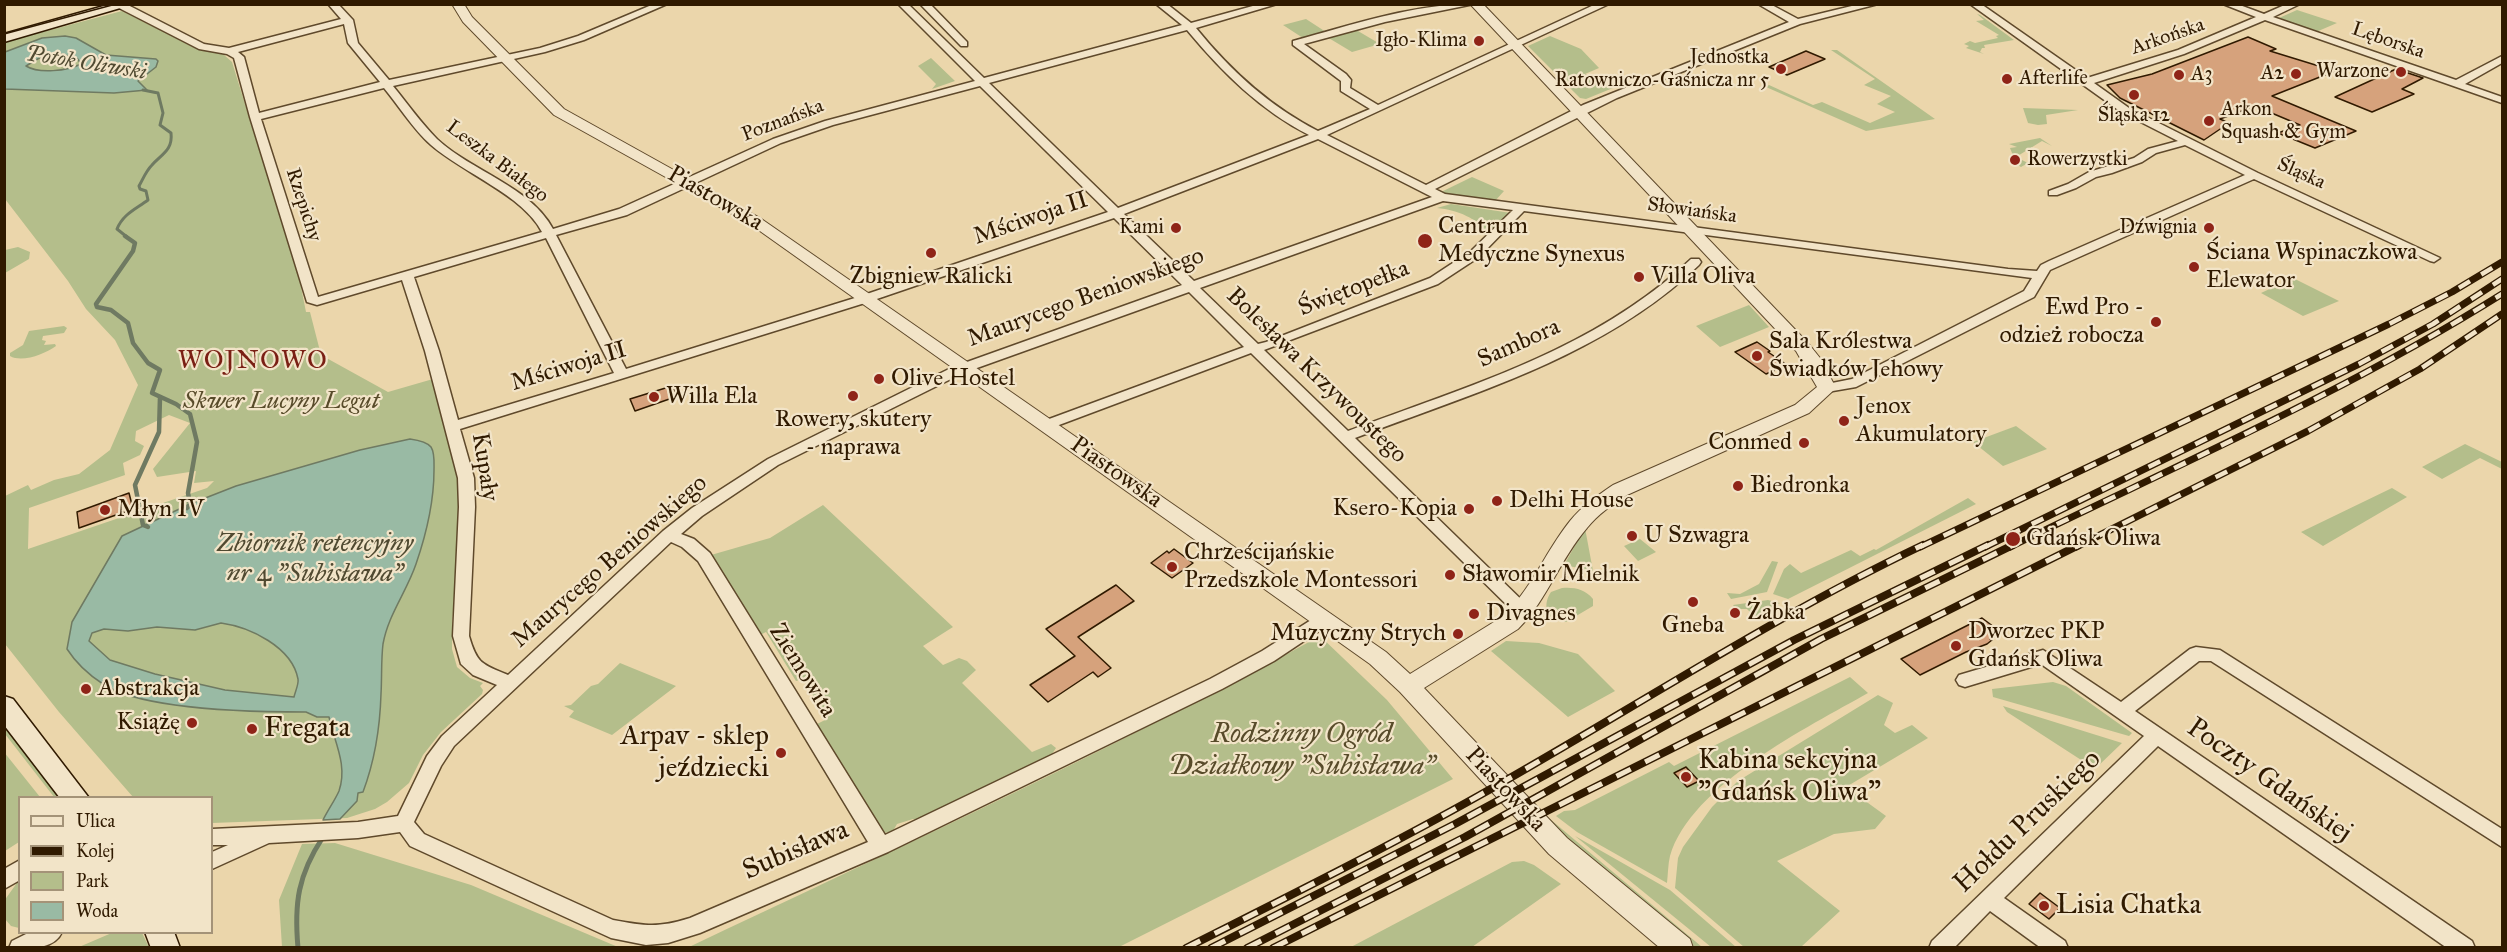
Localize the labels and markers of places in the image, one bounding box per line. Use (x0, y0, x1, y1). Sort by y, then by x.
place label: Igło-Klima (1375, 29, 1467, 53)
marker: Igło-Klima (1472, 34, 1486, 48)
place label: Jednostka Ratowniczo-Gaśnicza nr 5 (1555, 46, 1769, 93)
place label: Warzone (2316, 60, 2389, 84)
marker: Jednostka Ratowniczo-Gaśnicza nr 5 (1774, 62, 1788, 76)
place label: A2 (2261, 62, 2284, 86)
place label: A3 (2191, 63, 2212, 87)
marker: Warzone (2394, 65, 2408, 79)
place label: Afterlife (2019, 67, 2088, 91)
marker: A2 (2289, 67, 2303, 81)
marker: A3 (2172, 68, 2186, 82)
marker: Afterlife (2000, 72, 2014, 86)
marker: Śląska 12 (2127, 88, 2141, 102)
place label: Arkon Squash & Gym (2221, 98, 2346, 145)
place label: Śląska 12 (2098, 104, 2170, 128)
marker: Arkon Squash & Gym (2202, 114, 2216, 128)
place label: Rowerzystki (2027, 148, 2128, 172)
marker: Rowerzystki (2008, 153, 2022, 167)
place label: Centrum Medyczne Synexus (1438, 213, 1625, 269)
place label: Kami (1119, 216, 1164, 240)
place label: Dźwignia (2119, 216, 2197, 240)
marker: Kami (1169, 221, 1183, 235)
marker: Dźwignia (2202, 221, 2216, 235)
marker: Centrum Medyczne Synexus (1416, 232, 1434, 250)
place label: Ściana Wspinaczkowa Elewator (2206, 239, 2417, 295)
marker: Zbigniew Ralicki (924, 246, 938, 260)
marker: Ściana Wspinaczkowa Elewator (2187, 260, 2201, 274)
place label: Zbigniew Ralicki (850, 263, 1012, 291)
place label: Villa Oliva (1651, 263, 1755, 291)
marker: Villa Oliva (1632, 270, 1646, 284)
place label: Ewd Pro - odzież robocza (1999, 294, 2144, 350)
marker: Ewd Pro - odzież robocza (2149, 315, 2163, 329)
place label: Sala Królestwa Świadków Jehowy (1769, 328, 1943, 384)
marker: Sala Królestwa Świadków Jehowy (1750, 349, 1764, 363)
place label: Olive Hostel (891, 365, 1015, 393)
marker: Olive Hostel (872, 372, 886, 386)
place label: Willa Ela (666, 383, 757, 411)
marker: Rowery, skutery - naprawa (846, 389, 860, 403)
marker: Willa Ela (647, 390, 661, 404)
place label: Jenox Akumulatory (1856, 393, 1986, 449)
place label: Rowery, skutery - naprawa (775, 406, 931, 462)
marker: Jenox Akumulatory (1837, 414, 1851, 428)
place label: Conmed (1708, 429, 1792, 457)
marker: Conmed (1797, 436, 1811, 450)
place label: Biedronka (1750, 472, 1850, 500)
marker: Biedronka (1731, 479, 1745, 493)
place label: Delhi House (1509, 487, 1634, 515)
marker: Delhi House (1490, 494, 1504, 508)
place label: Ksero-Kopia (1332, 495, 1457, 523)
place label: Młyn IV (117, 496, 204, 524)
marker: Ksero-Kopia (1462, 502, 1476, 516)
marker: Młyn IV (98, 503, 112, 517)
place label: U Szwagra (1644, 522, 1749, 550)
place label: Gdańsk Oliwa (2026, 525, 2161, 553)
marker: U Szwagra (1625, 529, 1639, 543)
marker: Gdańsk Oliwa (2004, 530, 2022, 548)
place label: Chrześcijańskie Przedszkole Montessori (1184, 539, 1418, 595)
marker: Chrześcijańskie Przedszkole Montessori (1165, 560, 1179, 574)
place label: Sławomir Mielnik (1462, 561, 1639, 589)
marker: Sławomir Mielnik (1443, 568, 1457, 582)
marker: Gneba (1686, 595, 1700, 609)
place label: Żabka (1747, 599, 1805, 627)
place label: Divagnes (1486, 600, 1576, 628)
marker: Żabka (1728, 606, 1742, 620)
marker: Divagnes (1467, 607, 1481, 621)
place label: Gneba (1662, 612, 1724, 640)
place label: Dworzec PKP Gdańsk Oliwa (1968, 618, 2105, 674)
place label: Muzyczny Strych (1271, 620, 1446, 648)
marker: Muzyczny Strych (1451, 627, 1465, 641)
marker: Dworzec PKP Gdańsk Oliwa (1949, 639, 1963, 653)
place label: Abstrakcja (98, 675, 199, 703)
marker: Abstrakcja (79, 682, 93, 696)
place label: Książę (116, 709, 180, 737)
place label: Fregata (264, 712, 350, 746)
marker: Książę (185, 716, 199, 730)
place label: Arpav - sklep jeździecki (621, 720, 769, 786)
marker: Fregata (245, 722, 259, 736)
place label: Kabina sekcyjna "Gdańsk Oliwa" (1698, 744, 1881, 810)
marker: Arpav - sklep jeździecki (774, 746, 788, 760)
marker: Kabina sekcyjna "Gdańsk Oliwa" (1679, 770, 1693, 784)
place label: Lisia Chatka (2056, 889, 2201, 923)
marker: Lisia Chatka (2037, 899, 2051, 913)

